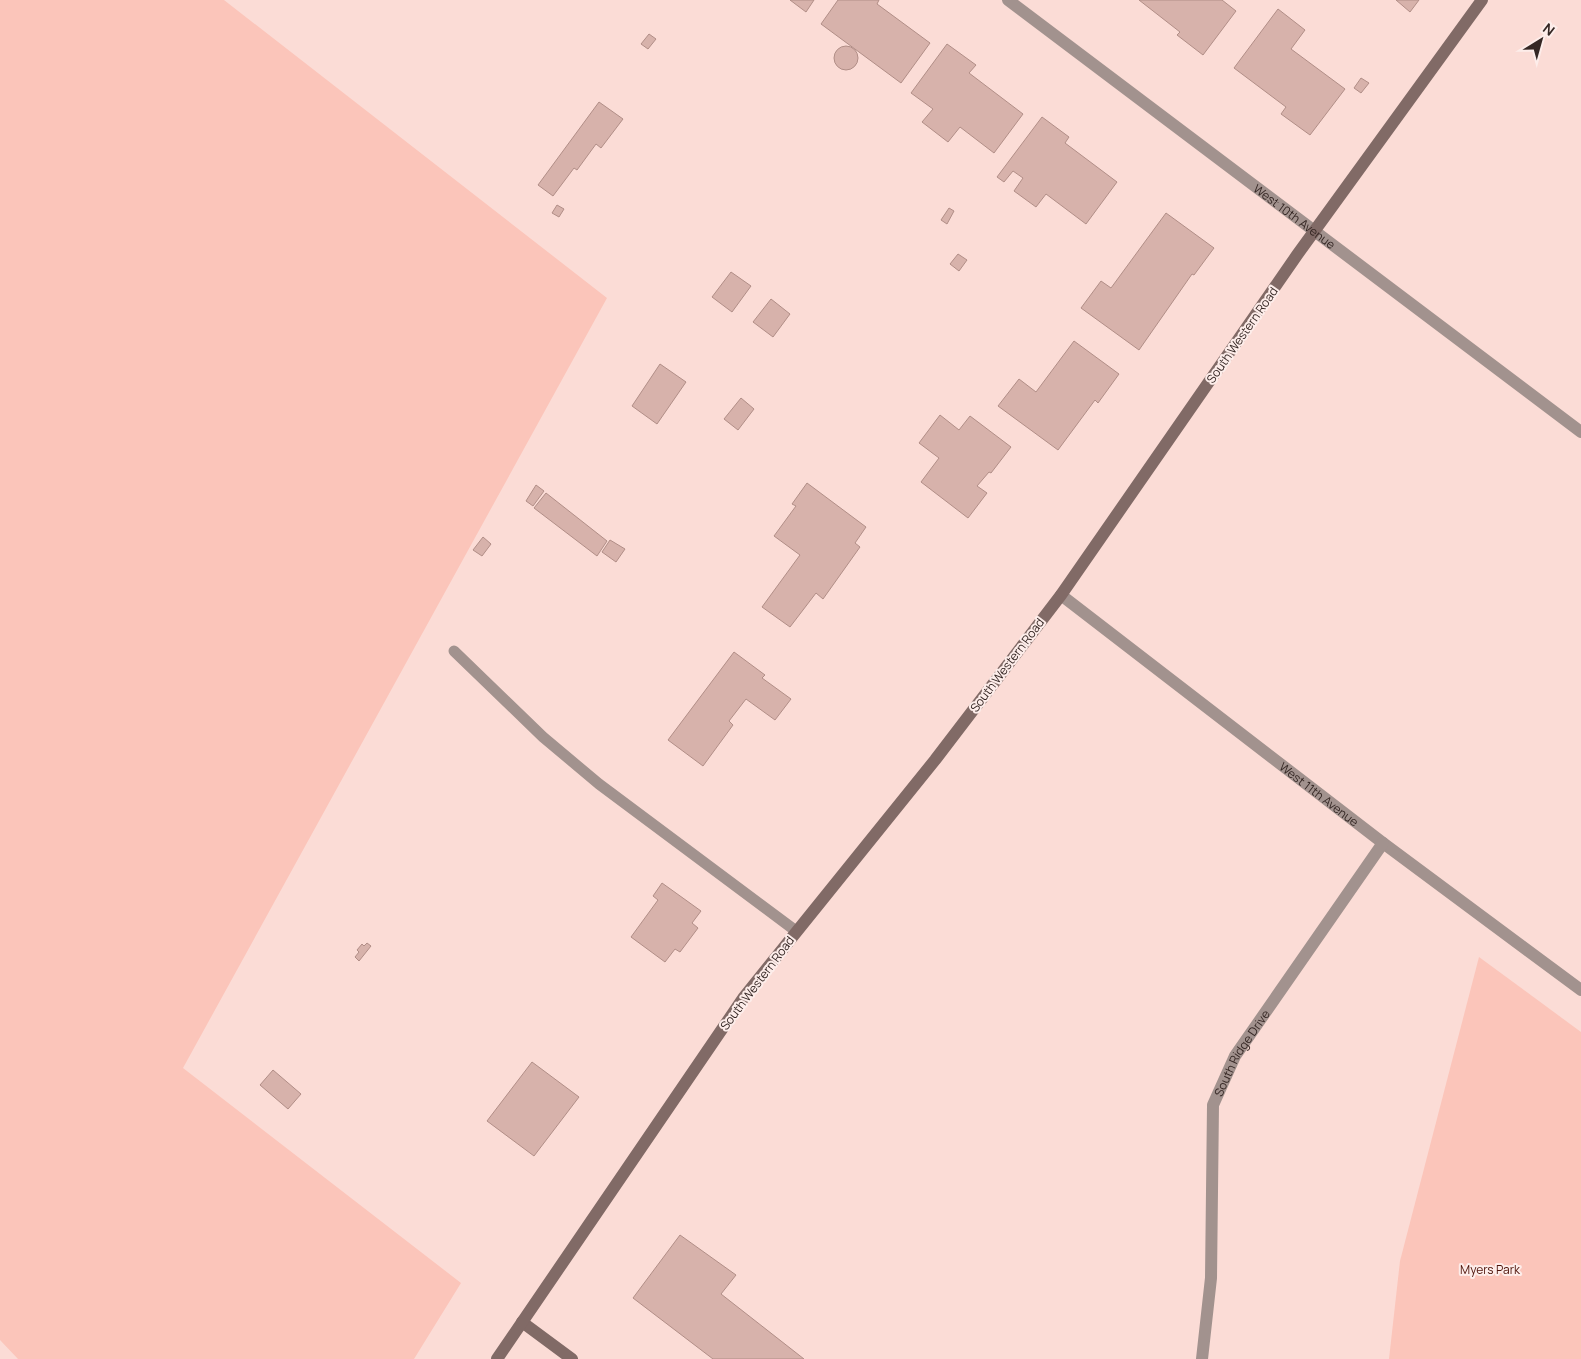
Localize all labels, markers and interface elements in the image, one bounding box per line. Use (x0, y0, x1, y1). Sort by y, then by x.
north arrow (1516, 15, 1566, 65)
text: N (1539, 19, 1559, 40)
street label: West 10th Avenue (1250, 180, 1339, 253)
street label: South Western Road (1202, 284, 1282, 386)
street label: South Western Road (966, 614, 1048, 716)
street label: West 11th Avenue (1276, 758, 1362, 830)
street label: South Western Road (716, 932, 798, 1034)
street label: South Ridge Drive (1210, 1006, 1273, 1099)
park label: Myers Park (1460, 1261, 1521, 1278)

